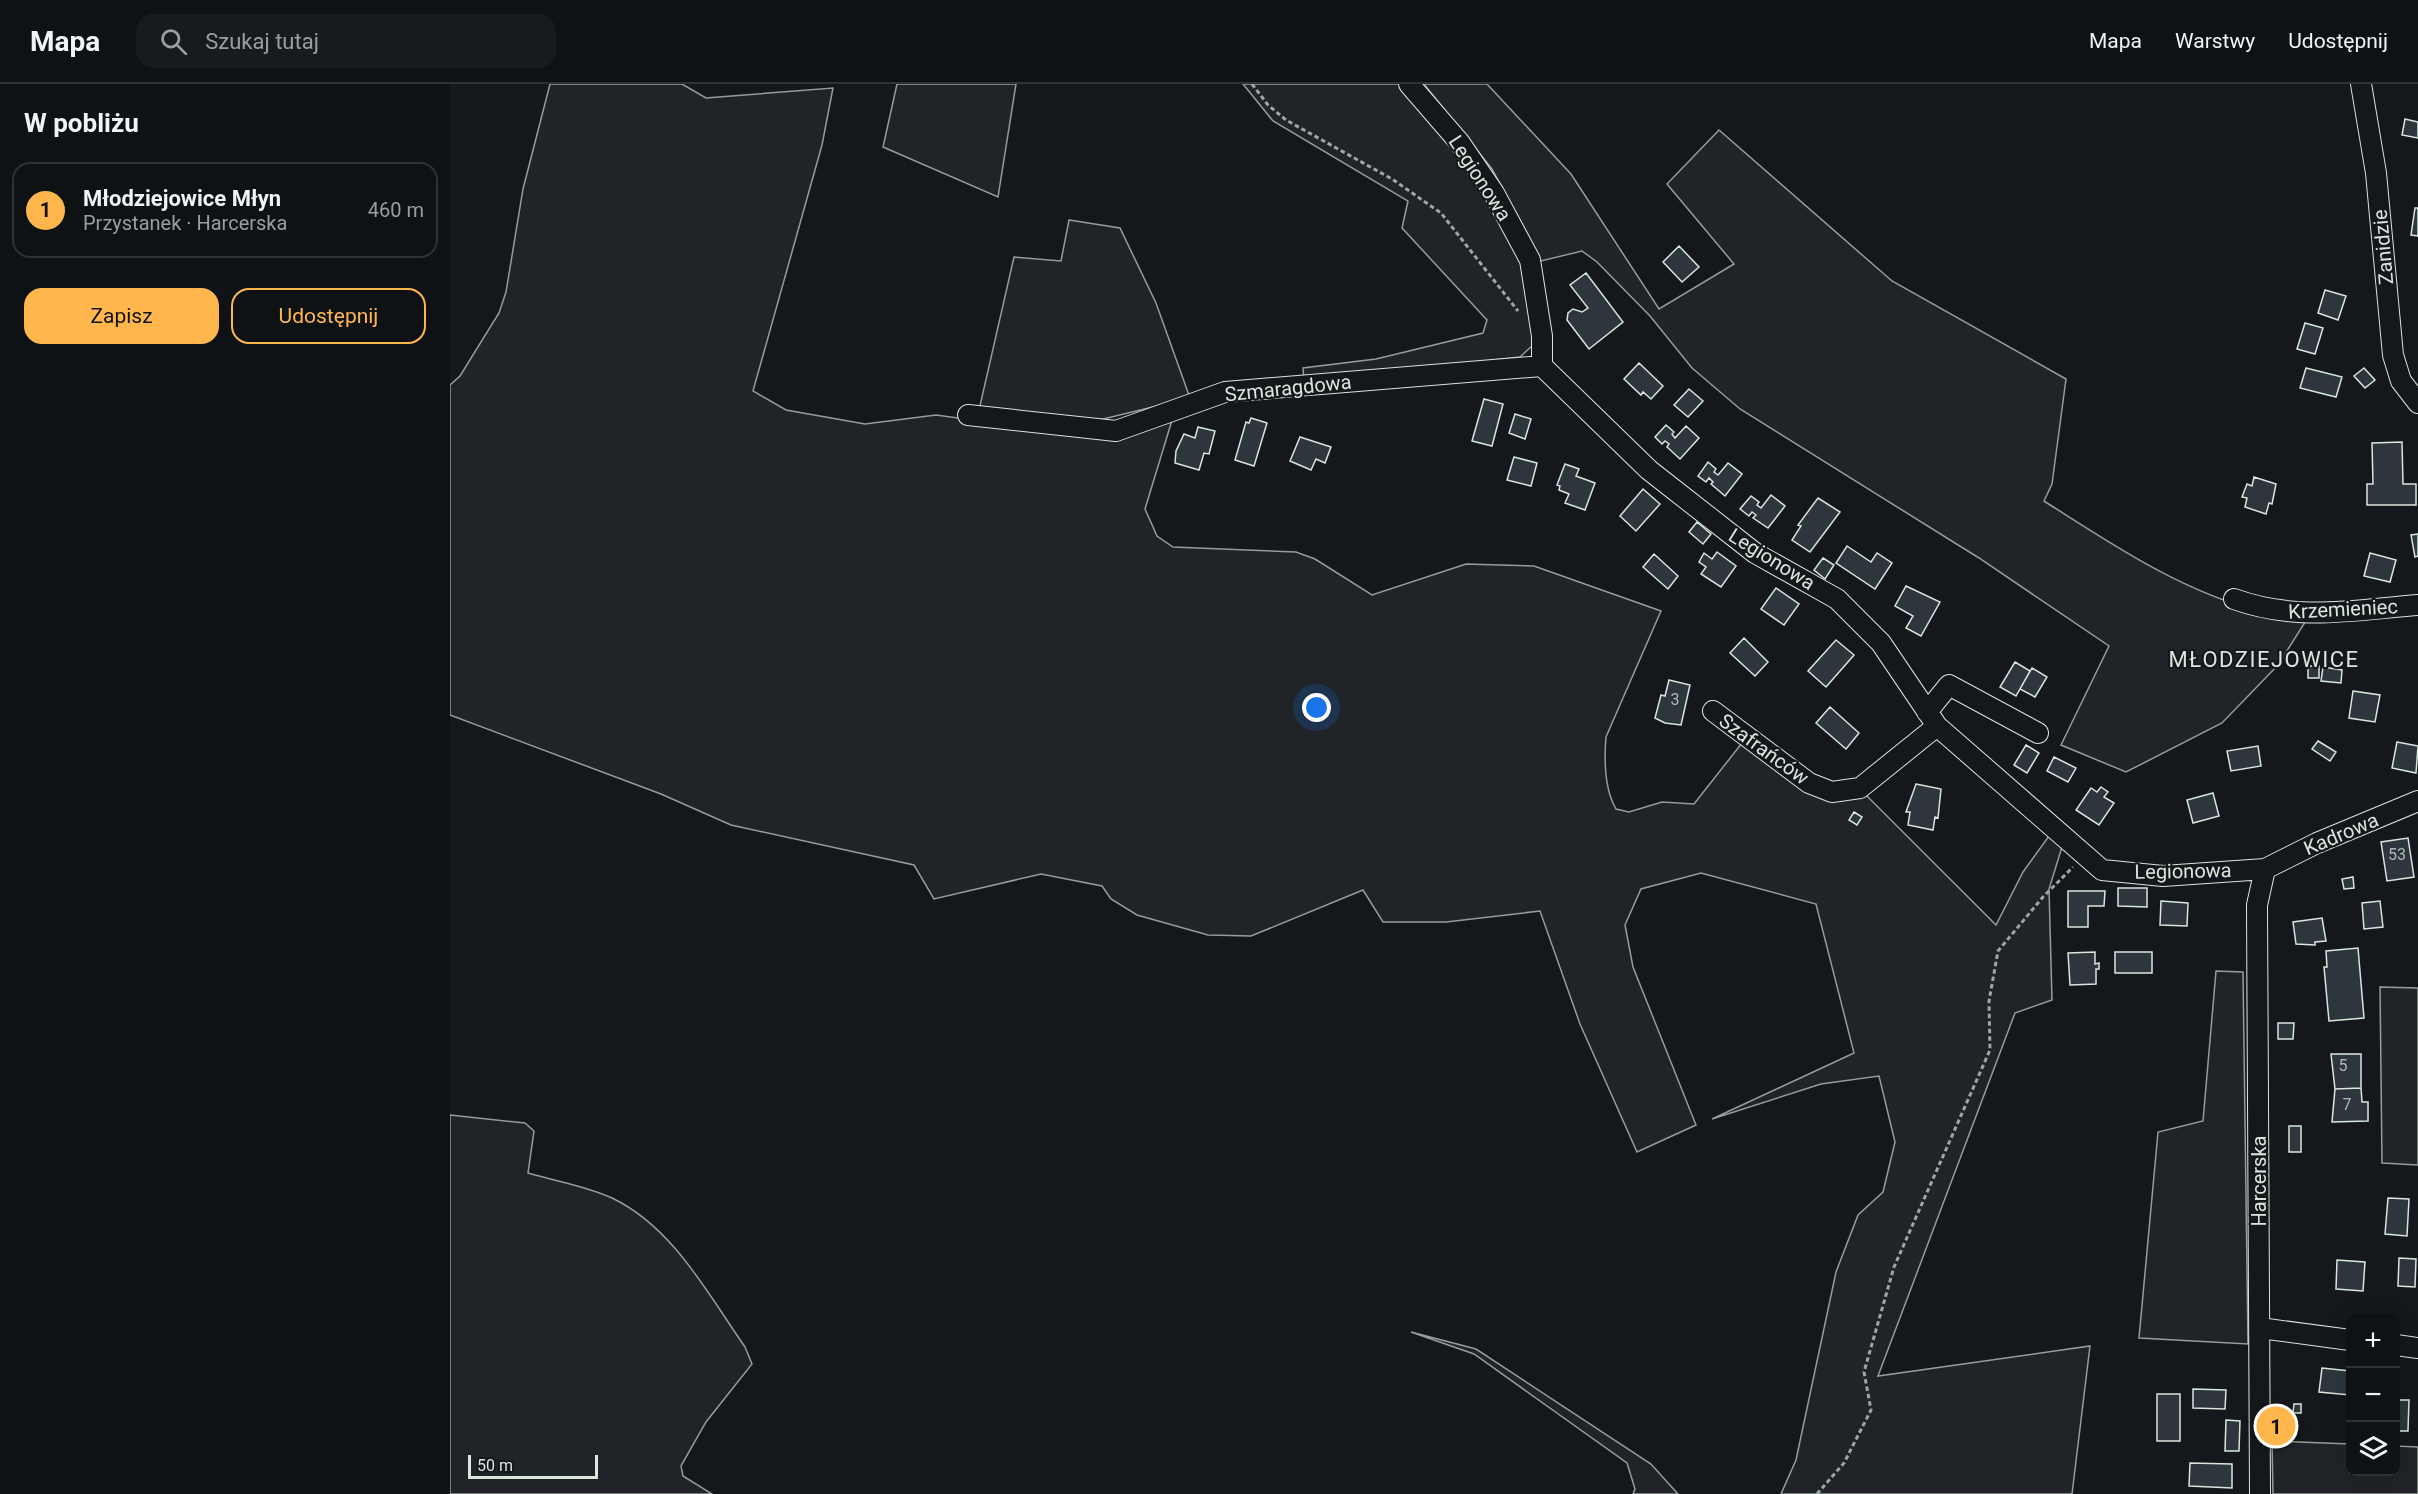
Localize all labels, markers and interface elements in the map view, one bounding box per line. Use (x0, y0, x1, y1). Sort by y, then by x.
search box (136, 14, 556, 68)
text: Mapa (30, 25, 100, 58)
icon: search (157, 25, 190, 58)
text: Szukaj tutaj (205, 29, 319, 54)
text: Mapa (2089, 29, 2142, 53)
text: Warstwy (2175, 29, 2255, 53)
text: Udostępnij (2288, 29, 2388, 53)
text: W pobliżu (24, 108, 139, 138)
street label: Legionowa (1443, 131, 1517, 225)
text: Młodziejowice Młyn (83, 186, 281, 211)
text: 1 (40, 198, 51, 222)
text: 460 m (368, 198, 424, 222)
street label: Zanidzie (2368, 208, 2398, 286)
text: Przystanek · Harcerska (83, 211, 287, 235)
button: Zapisz (24, 288, 219, 344)
button: Udostępnij (231, 288, 426, 344)
street label: Szmaragdowa (1223, 369, 1353, 407)
street label: Legionowa (1724, 523, 1820, 595)
street label: Krzemieniec (2288, 594, 2398, 624)
district label: MŁODZIEJOWICE (2168, 647, 2360, 672)
house number: 3 (1671, 690, 1680, 709)
your location (1302, 693, 1331, 722)
street label: Szafrańców (1715, 708, 1813, 790)
street label: Kadrowa (2300, 808, 2382, 860)
house number: 53 (2388, 845, 2406, 864)
street label: Legionowa (2134, 858, 2232, 884)
house number: 5 (2339, 1056, 2348, 1075)
house number: 7 (2343, 1095, 2352, 1114)
street label: Harcerska (2247, 1136, 2271, 1226)
map controls (2346, 1314, 2400, 1476)
button: + (2346, 1314, 2400, 1368)
button: − (2346, 1368, 2400, 1422)
pin: 1 (2256, 1404, 2296, 1448)
button: layers (2346, 1422, 2400, 1476)
scale bar (468, 1452, 598, 1480)
text: 50 m (477, 1456, 513, 1475)

